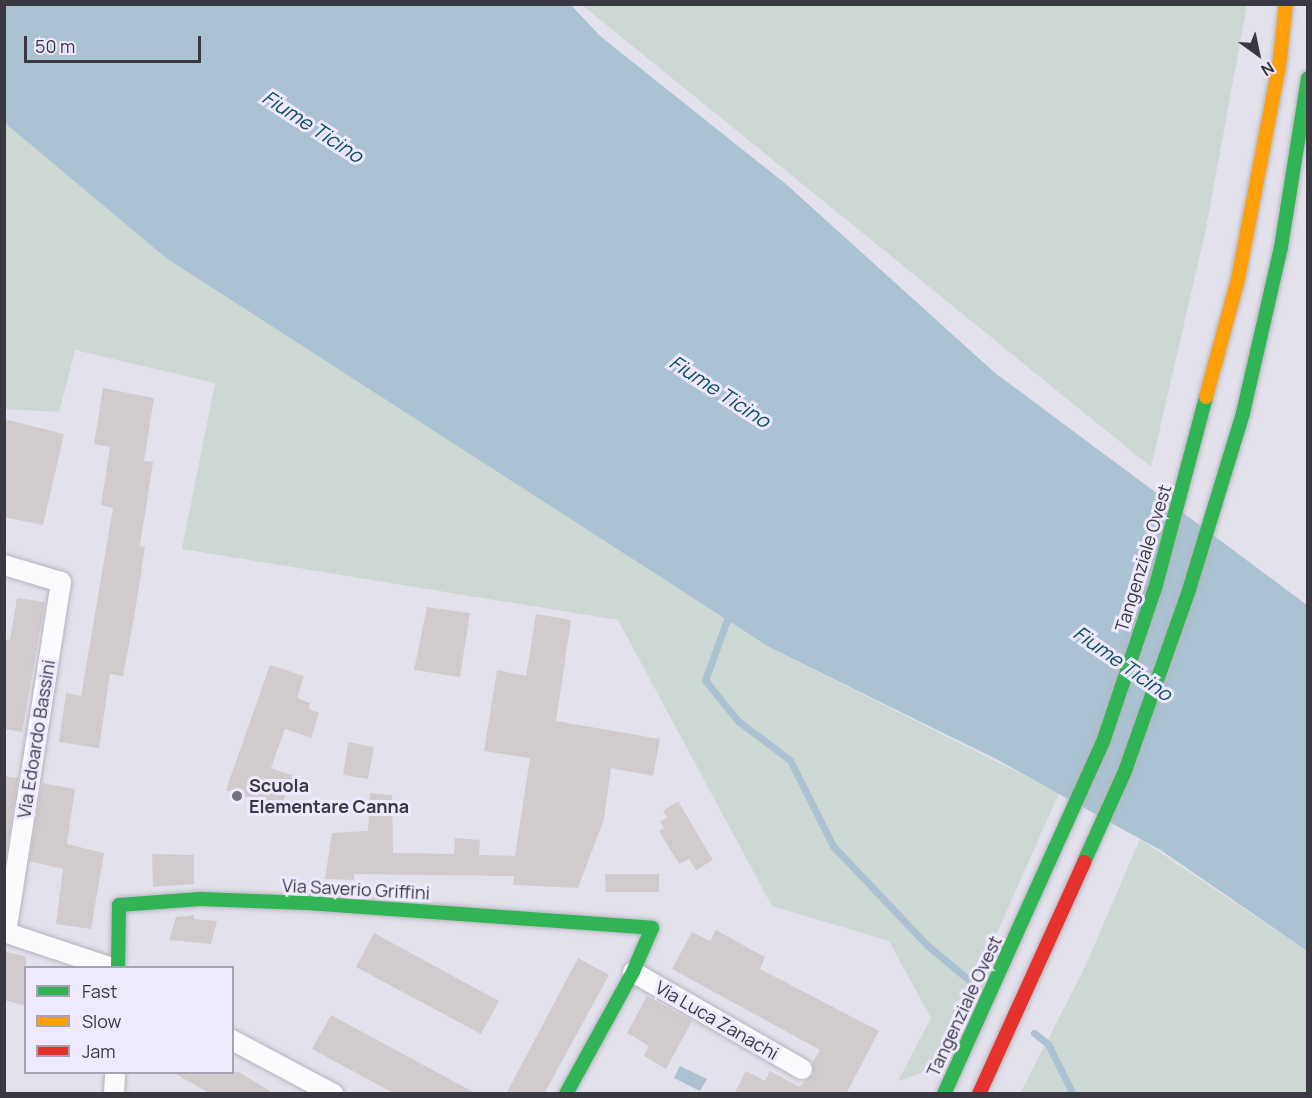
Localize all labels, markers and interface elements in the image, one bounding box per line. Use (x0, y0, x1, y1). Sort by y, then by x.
scale bar (27, 24, 204, 62)
north arrow (1228, 24, 1288, 84)
text: 50 m (35, 34, 75, 58)
text: N (1257, 57, 1279, 81)
water label: Fiume Ticino (258, 85, 368, 167)
water label: Fiume Ticino (665, 350, 775, 432)
street label: Tangenziale Ovest (1110, 482, 1176, 634)
water label: Fiume Ticino (1069, 620, 1177, 706)
street label: Via Edoardo Bassini (13, 658, 59, 820)
place label: Scuola Elementare Canna (249, 775, 409, 818)
marker: Scuola Elementare Canna (230, 789, 244, 803)
street label: Via Saverio Griffini (282, 874, 430, 904)
street label: Tangenziale Ovest (922, 932, 1006, 1080)
legend (24, 966, 234, 1074)
street label: Via Luca Zanachi (652, 976, 782, 1064)
text: Fast (82, 979, 117, 1003)
text: Slow (82, 1009, 121, 1033)
text: Jam (82, 1039, 116, 1063)

